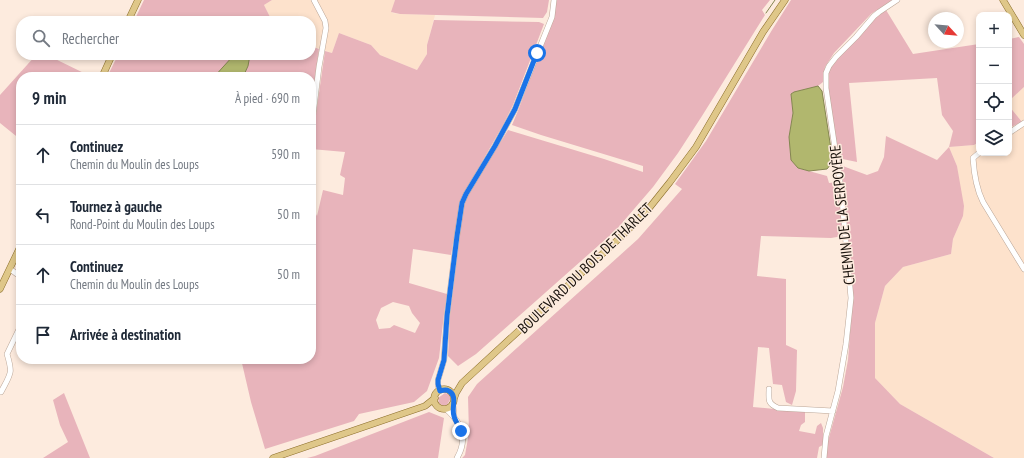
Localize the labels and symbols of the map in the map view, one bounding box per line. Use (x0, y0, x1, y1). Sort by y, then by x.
north arrow (928, 12, 964, 48)
route start (528, 44, 546, 62)
street label: CHEMIN DE LA SERPOYÈRE (825, 144, 859, 286)
street label: BOULEVARD DU BOIS DE THARLET (514, 198, 657, 337)
route end (452, 422, 470, 440)

